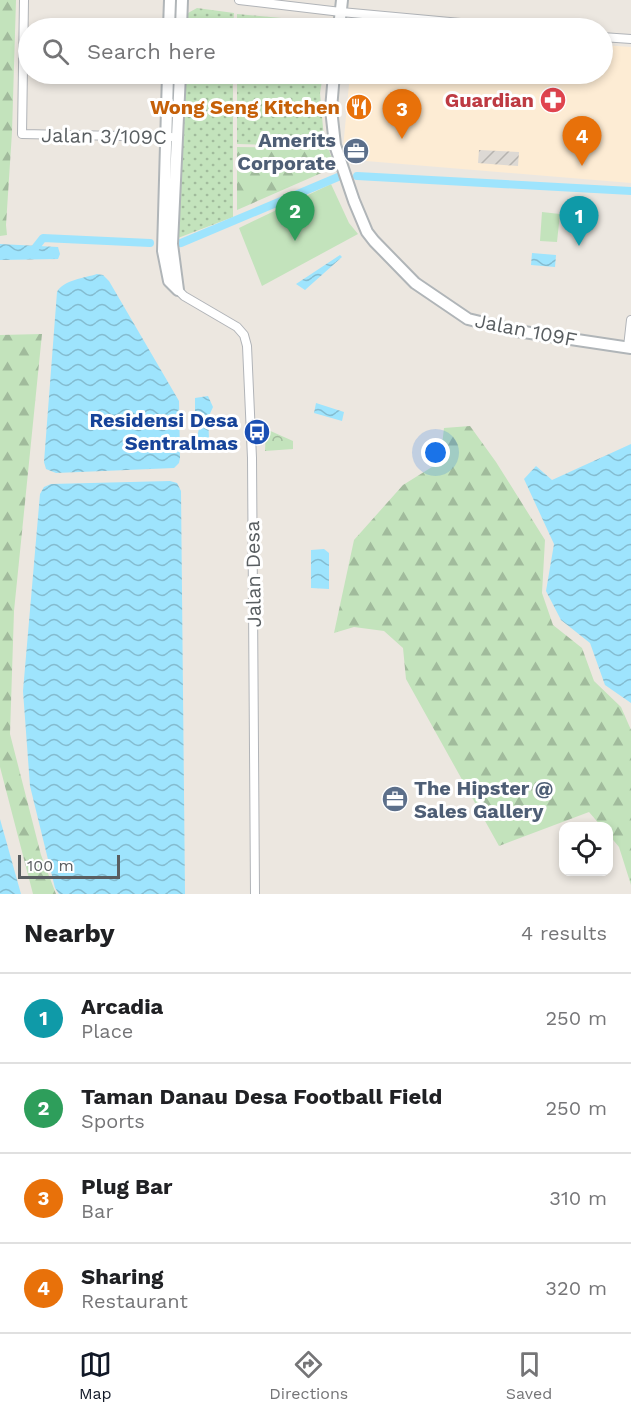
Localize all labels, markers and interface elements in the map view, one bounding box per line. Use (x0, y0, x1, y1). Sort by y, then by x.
search box (18, 18, 613, 84)
icon: search (39, 35, 72, 68)
text: Search here (87, 39, 216, 64)
pharmacy icon: Guardian (538, 85, 568, 115)
place label: Guardian (445, 88, 534, 112)
pin: 3 (382, 90, 422, 139)
restaurant icon: Wong Seng Kitchen (344, 92, 374, 122)
place label: Wong Seng Kitchen (150, 95, 340, 119)
pin: 4 (562, 116, 602, 166)
street label: Jalan 3/109C (41, 123, 167, 149)
place label: Amerits Corporate (237, 128, 336, 175)
office icon: Amerits Corporate (341, 136, 371, 166)
pin: 2 (276, 192, 314, 241)
pin: 1 (560, 196, 598, 246)
street label: Jalan 109F (473, 308, 579, 352)
place label: Residensi Desa Sentralmas (89, 408, 238, 455)
bus stop icon: Residensi Desa Sentralmas (242, 417, 272, 447)
your location (421, 438, 450, 467)
street label: Jalan Desa (240, 520, 266, 628)
place label: The Hipster @ Sales Gallery (414, 776, 553, 823)
office icon: The Hipster @ Sales Gallery (380, 784, 410, 814)
map controls (559, 822, 613, 876)
button: locate (559, 822, 613, 876)
scale bar (18, 852, 120, 880)
text: 100 m (27, 856, 74, 875)
text: Nearby (24, 918, 115, 948)
text: 4 results (521, 921, 607, 945)
text: Arcadia (81, 994, 163, 1019)
text: 1 (39, 1006, 48, 1030)
text: 250 m (545, 1006, 607, 1030)
text: Place (81, 1019, 133, 1043)
text: Taman Danau Desa Football Field (81, 1084, 442, 1109)
text: 2 (38, 1096, 49, 1120)
text: 250 m (545, 1096, 607, 1120)
text: Sports (81, 1109, 145, 1133)
text: Plug Bar (81, 1174, 172, 1199)
text: 3 (38, 1186, 49, 1210)
text: 310 m (549, 1186, 607, 1210)
text: Bar (81, 1199, 114, 1223)
text: Sharing (81, 1264, 163, 1289)
text: 4 (37, 1276, 50, 1300)
text: 320 m (545, 1276, 607, 1300)
text: Restaurant (81, 1289, 188, 1313)
tab: Map (79, 1348, 112, 1403)
tab: Directions (269, 1348, 348, 1403)
tab: Saved (506, 1348, 552, 1403)

